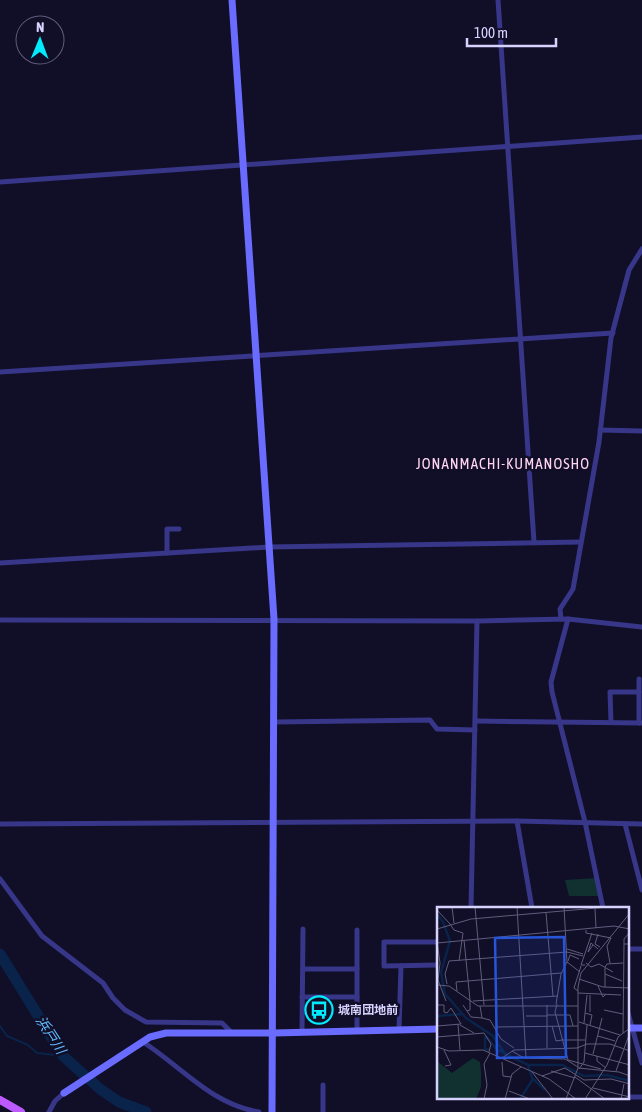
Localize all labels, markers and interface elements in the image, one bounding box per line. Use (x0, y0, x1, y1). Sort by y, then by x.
north arrow (15, 15, 65, 65)
scale bar (467, 15, 556, 47)
text: N (36, 19, 44, 35)
text: 100 m (474, 24, 508, 41)
district label: JONANMACHI-KUMANOSHO (416, 455, 590, 472)
inset map (437, 907, 630, 1100)
bus stop icon: 城南団地前 (304, 995, 334, 1025)
place label: 城南団地前 (338, 1003, 398, 1017)
water label: 浜戸川 (33, 1013, 70, 1059)

